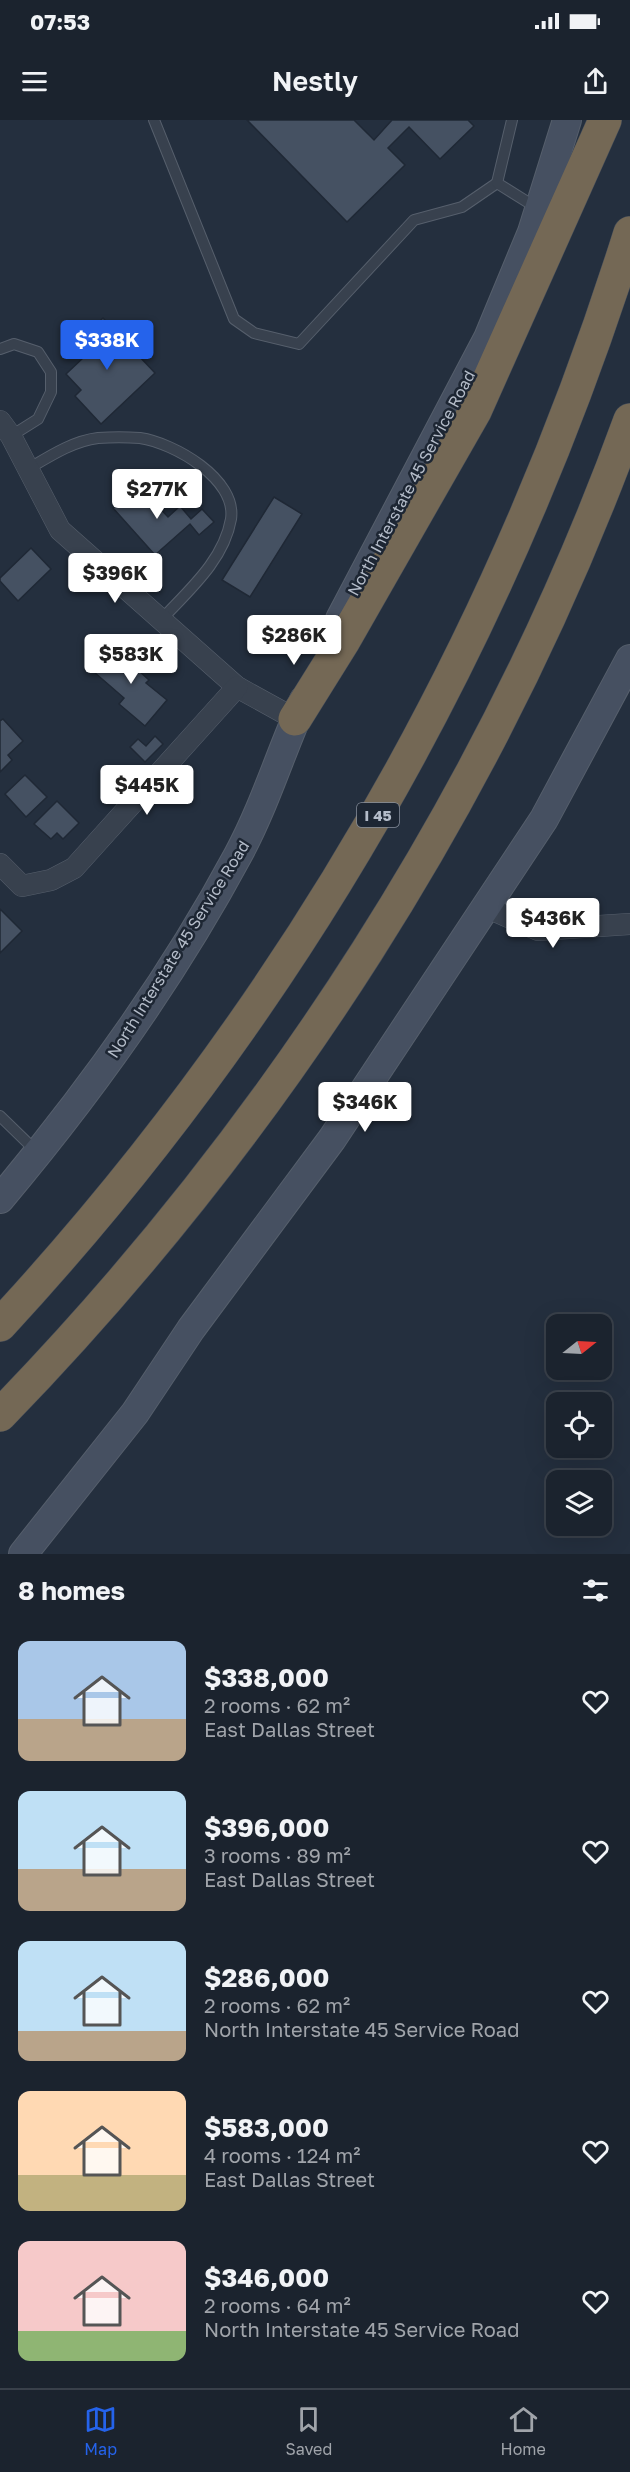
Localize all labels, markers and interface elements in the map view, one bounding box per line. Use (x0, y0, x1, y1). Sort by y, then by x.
text: 07:53 (30, 8, 90, 35)
icon: menu (18, 65, 51, 98)
text: Nestly (272, 65, 358, 97)
icon: share (579, 65, 612, 98)
pin: $338K (65, 320, 149, 371)
text: $338K (74, 327, 140, 351)
street label: North Interstate 45 Service Road (343, 367, 479, 599)
pin: $277K (115, 469, 199, 520)
text: $277K (126, 476, 188, 500)
pin: $396K (73, 553, 157, 604)
text: $396K (82, 560, 148, 584)
pin: $286K (252, 615, 336, 666)
text: $286K (261, 622, 327, 646)
pin: $583K (89, 634, 173, 685)
text: $583K (98, 641, 164, 665)
pin: $445K (105, 765, 189, 816)
text: $445K (114, 772, 180, 796)
road number: I 45 (357, 803, 399, 827)
street label: North Interstate 45 Service Road (103, 837, 253, 1061)
pin: $436K (511, 898, 595, 949)
text: $436K (520, 905, 586, 929)
pin: $346K (323, 1082, 407, 1133)
text: $346K (332, 1089, 398, 1113)
north arrow (546, 1314, 612, 1380)
map controls (546, 1314, 612, 1536)
button: locate (546, 1392, 612, 1458)
button: layers (546, 1470, 612, 1536)
icon: filters (579, 1574, 612, 1607)
text: 8 homes (18, 1575, 125, 1606)
text: $338,000 (204, 1662, 329, 1693)
icon: home (66, 1665, 138, 1737)
icon: heart (579, 1685, 612, 1718)
text: 2 rooms · 62 m² (204, 1693, 350, 1717)
text: East Dallas Street (204, 1717, 375, 1741)
text: $396,000 (204, 1812, 329, 1843)
icon: home (66, 1815, 138, 1887)
icon: heart (579, 1835, 612, 1868)
text: 3 rooms · 89 m² (204, 1843, 351, 1867)
text: East Dallas Street (204, 1867, 375, 1891)
text: $286,000 (204, 1962, 329, 1993)
icon: home (66, 1965, 138, 2037)
icon: heart (579, 1985, 612, 2018)
text: 2 rooms · 62 m² (204, 1993, 350, 2017)
text: North Interstate 45 Service Road (204, 2017, 519, 2041)
text: $583,000 (204, 2112, 329, 2143)
icon: home (66, 2115, 138, 2187)
icon: heart (579, 2135, 612, 2168)
text: 4 rooms · 124 m² (204, 2143, 361, 2167)
text: East Dallas Street (204, 2167, 375, 2191)
text: $346,000 (204, 2262, 329, 2293)
icon: home (66, 2265, 138, 2337)
icon: heart (579, 2285, 612, 2318)
text: 2 rooms · 64 m² (204, 2293, 351, 2317)
text: North Interstate 45 Service Road (204, 2317, 519, 2341)
tab: Map (84, 2403, 117, 2459)
tab: Saved (286, 2403, 332, 2459)
tab: Home (501, 2403, 546, 2459)

